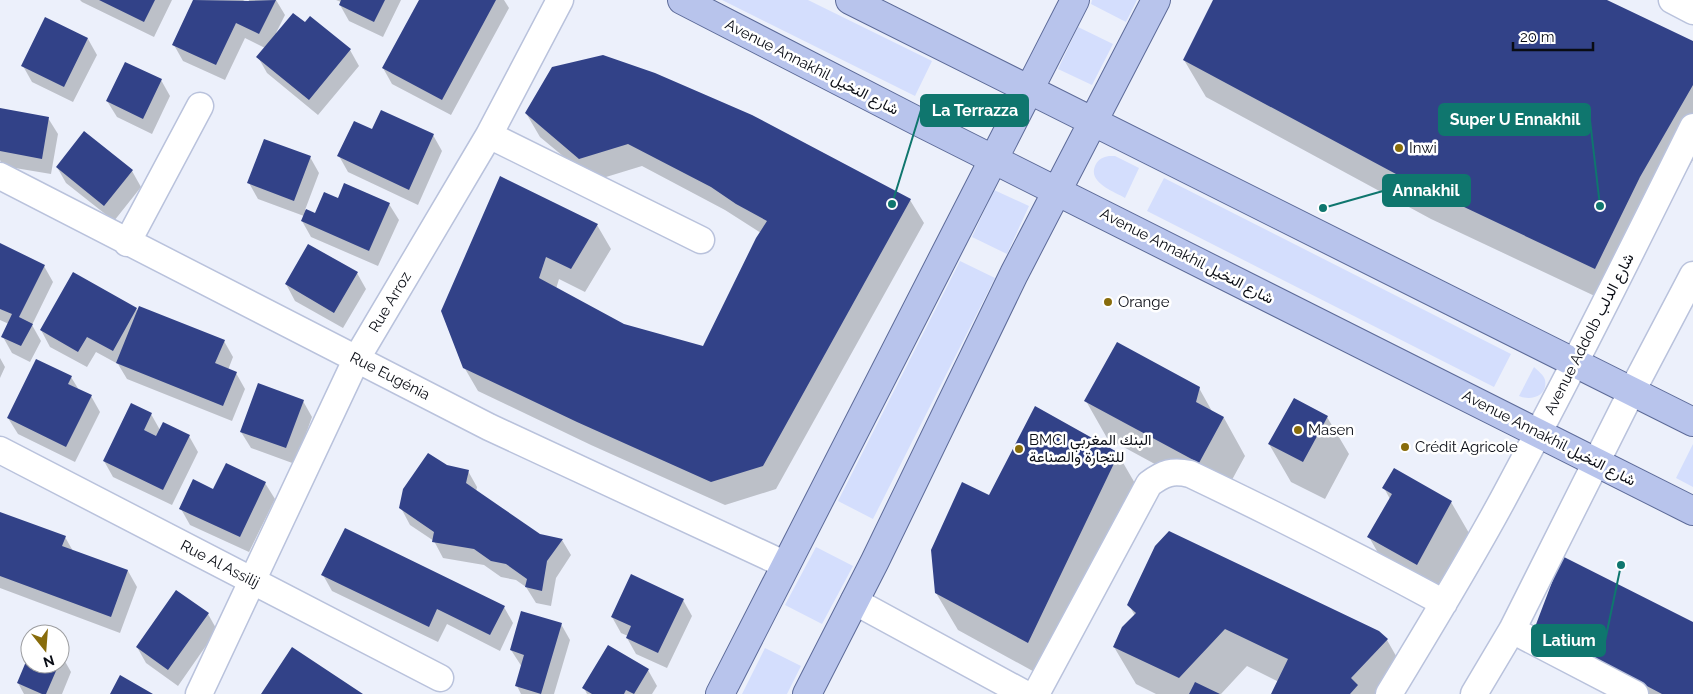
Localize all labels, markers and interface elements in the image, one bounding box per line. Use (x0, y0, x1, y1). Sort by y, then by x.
street label: Avenue Annakhil شارع النخيل (721, 15, 902, 121)
scale bar (1513, 20, 1593, 52)
text: 20 m (1520, 28, 1555, 46)
callout: La Terrazza (921, 95, 1028, 126)
text: La Terrazza (932, 101, 1018, 120)
callout: Super U Ennakhil (1439, 104, 1590, 135)
text: Super U Ennakhil (1450, 110, 1581, 129)
place label: Inwi (1409, 139, 1437, 157)
marker: Inwi (1393, 142, 1405, 154)
callout: Annakhil (1383, 175, 1470, 206)
text: Annakhil (1392, 181, 1460, 200)
street label: Avenue Annakhil شارع النخيل (1096, 204, 1277, 310)
street label: Avenue Addolb شارع الدلب (1540, 250, 1639, 419)
street label: Rue Arroz (365, 269, 415, 335)
place label: Orange (1118, 293, 1170, 311)
marker: Orange (1102, 296, 1114, 308)
street label: Rue Eugénia (347, 348, 433, 404)
street label: Avenue Annakhil شارع النخيل (1458, 386, 1639, 492)
place label: Masen (1308, 421, 1354, 439)
marker: Masen (1292, 424, 1304, 436)
place label: BMCI البنك المغربي للتجارة والصناعة (1029, 431, 1151, 466)
place label: Crédit Agricole (1415, 438, 1518, 456)
marker: Crédit Agricole (1399, 441, 1411, 453)
marker: BMCI البنك المغربي للتجارة والصناعة (1013, 443, 1025, 455)
street label: Rue Al Assilij (177, 536, 263, 592)
north arrow (20, 624, 70, 674)
callout: Latium (1532, 625, 1605, 656)
text: Latium (1542, 631, 1596, 650)
text: N (41, 652, 56, 671)

